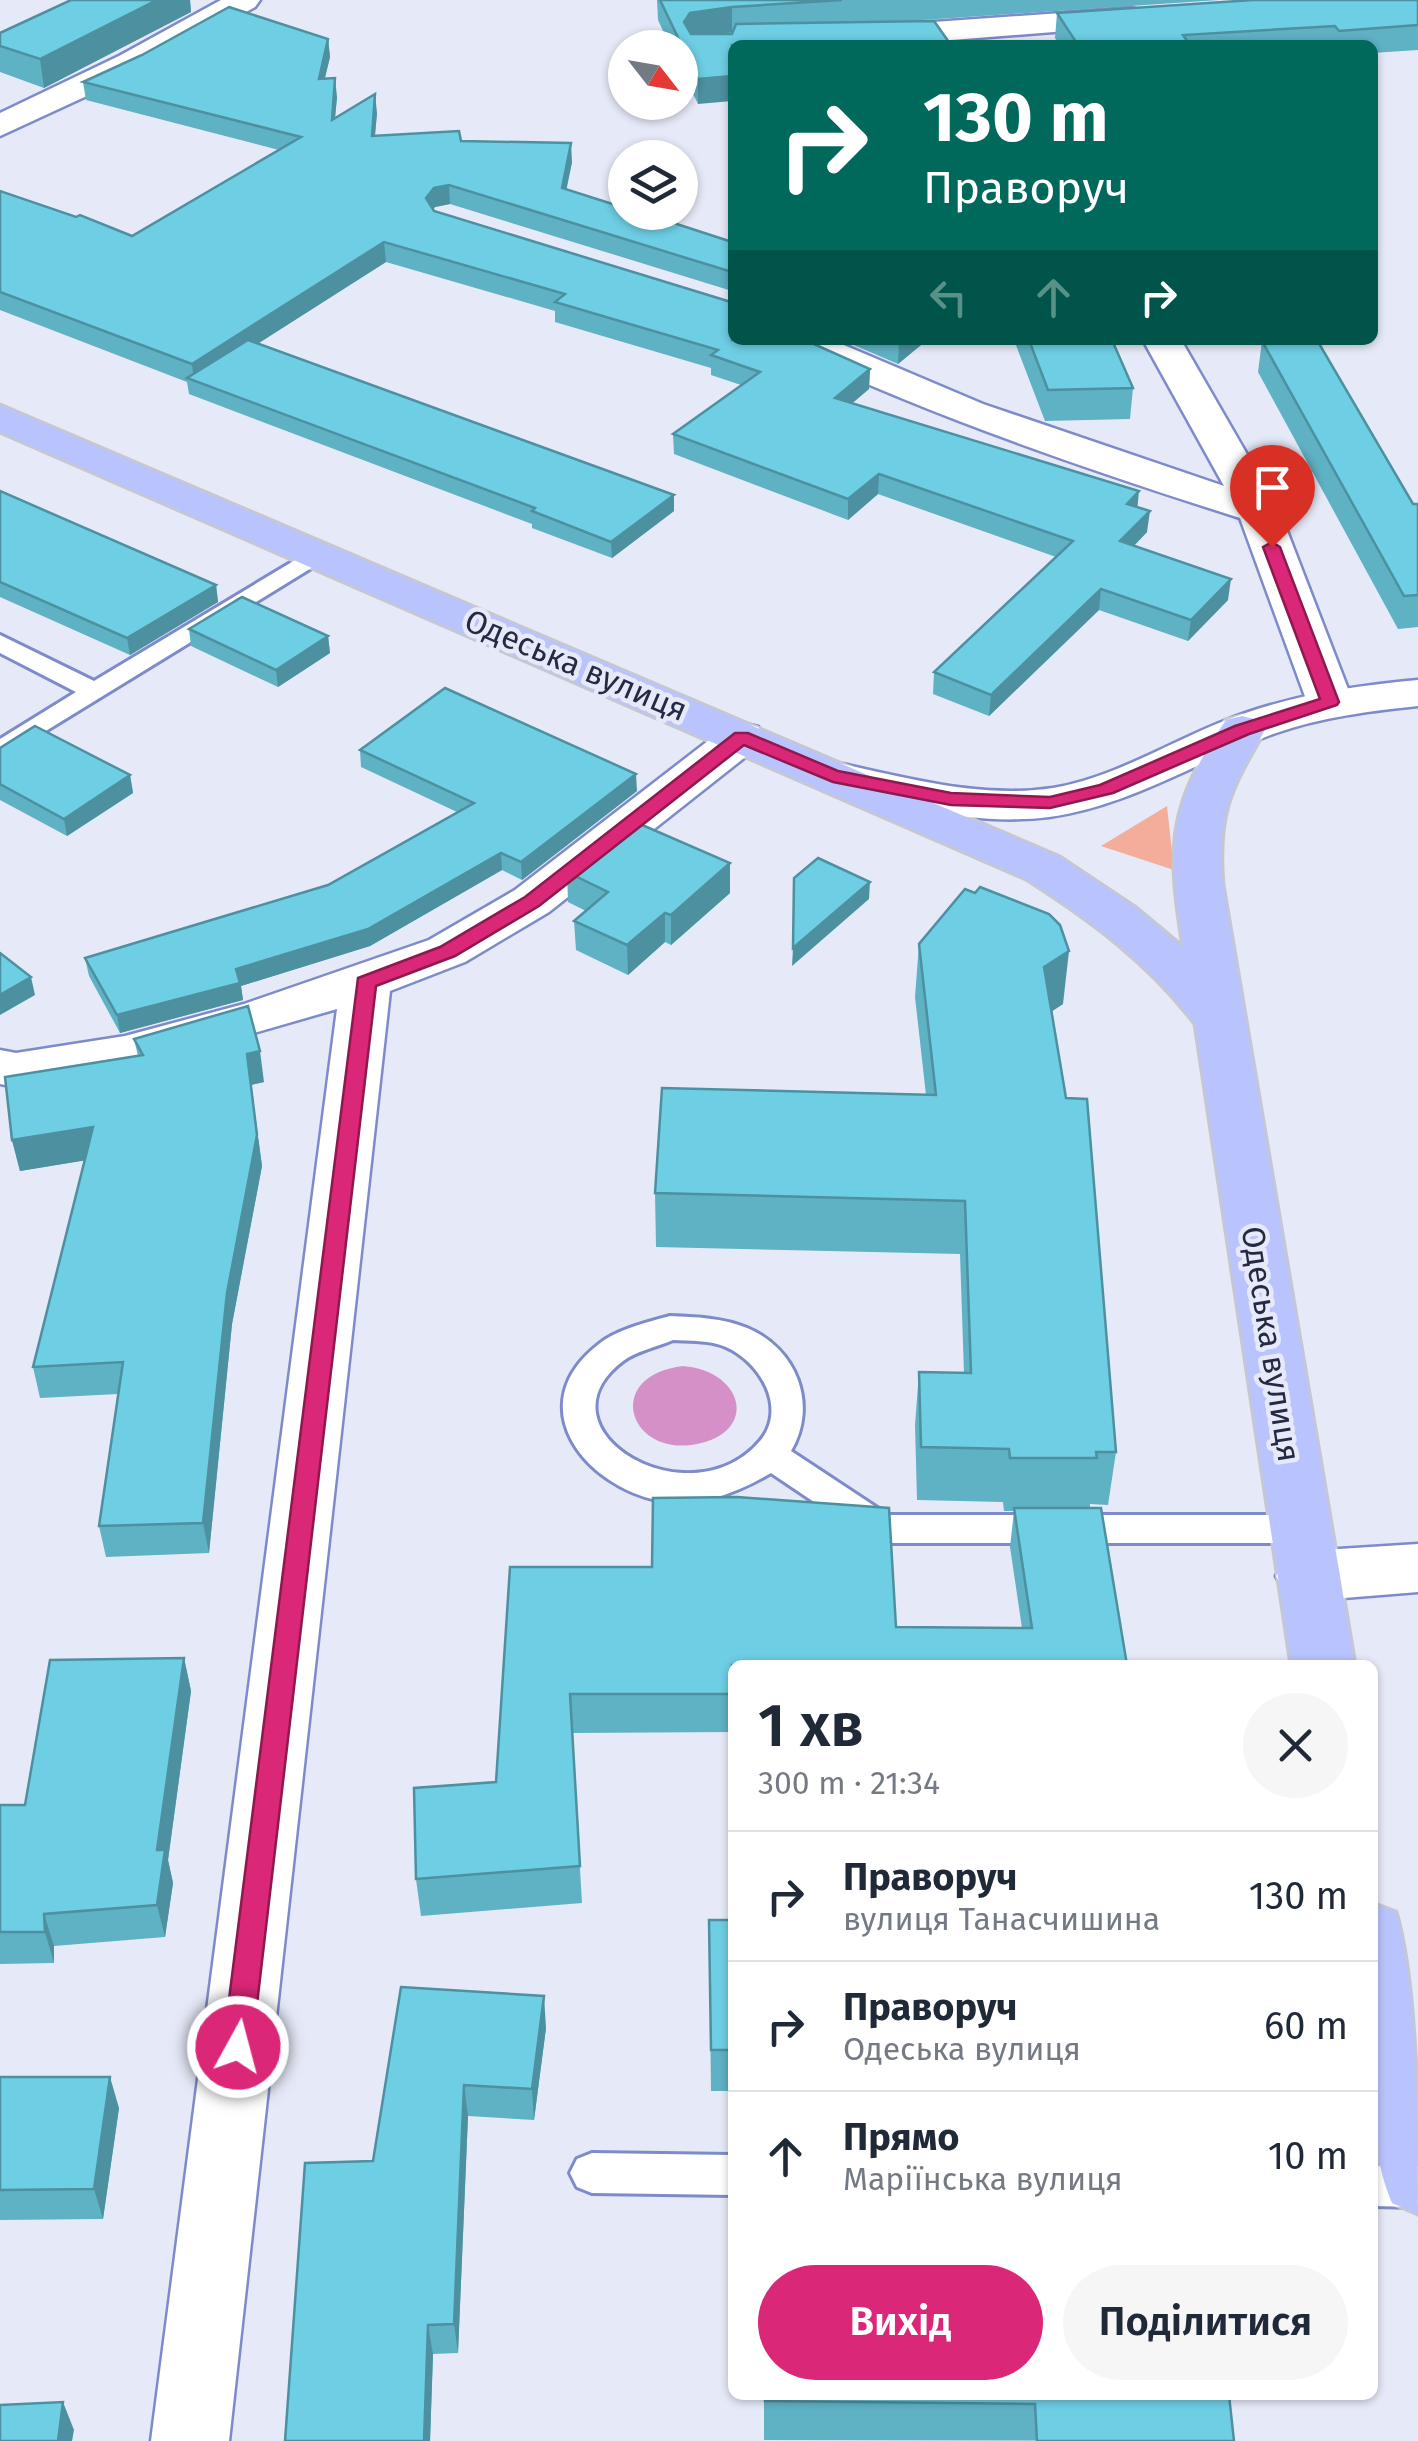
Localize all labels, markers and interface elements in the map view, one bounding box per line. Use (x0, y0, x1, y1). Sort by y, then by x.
north arrow (608, 30, 698, 120)
map controls (608, 30, 698, 230)
text: 130 m (923, 76, 1109, 160)
icon: right (758, 80, 888, 210)
button: layers (608, 140, 698, 230)
text: Праворуч (923, 161, 1129, 215)
icon: left (921, 270, 976, 325)
icon: ahead (1026, 270, 1081, 325)
icon: right (1131, 270, 1186, 325)
pin (1230, 445, 1315, 548)
icon: arrive (1245, 460, 1300, 515)
street label: Одеська вулиця (459, 601, 693, 729)
street label: Одеська вулиця (1234, 1224, 1308, 1464)
text: 1 хв (758, 1690, 864, 1762)
button: close (1243, 1693, 1348, 1798)
text: 300 m · 21:34 (758, 1764, 940, 1802)
text: Праворуч (843, 1854, 1017, 1900)
icon: right (758, 1869, 813, 1924)
text: 130 m (1249, 1873, 1348, 1919)
text: вулиця Танасчишина (843, 1900, 1160, 1938)
text: Праворуч (843, 1984, 1017, 2030)
position arrow (186, 1995, 290, 2099)
icon: right (758, 1999, 813, 2054)
text: 60 m (1264, 2003, 1348, 2049)
text: Одеська вулиця (843, 2030, 1081, 2068)
text: Прямо (843, 2114, 959, 2160)
icon: ahead (758, 2129, 813, 2184)
text: 10 m (1268, 2133, 1348, 2179)
text: Маріїнська вулиця (843, 2160, 1123, 2198)
button: Вихід (758, 2265, 1043, 2380)
button: Поділитися (1063, 2265, 1348, 2380)

